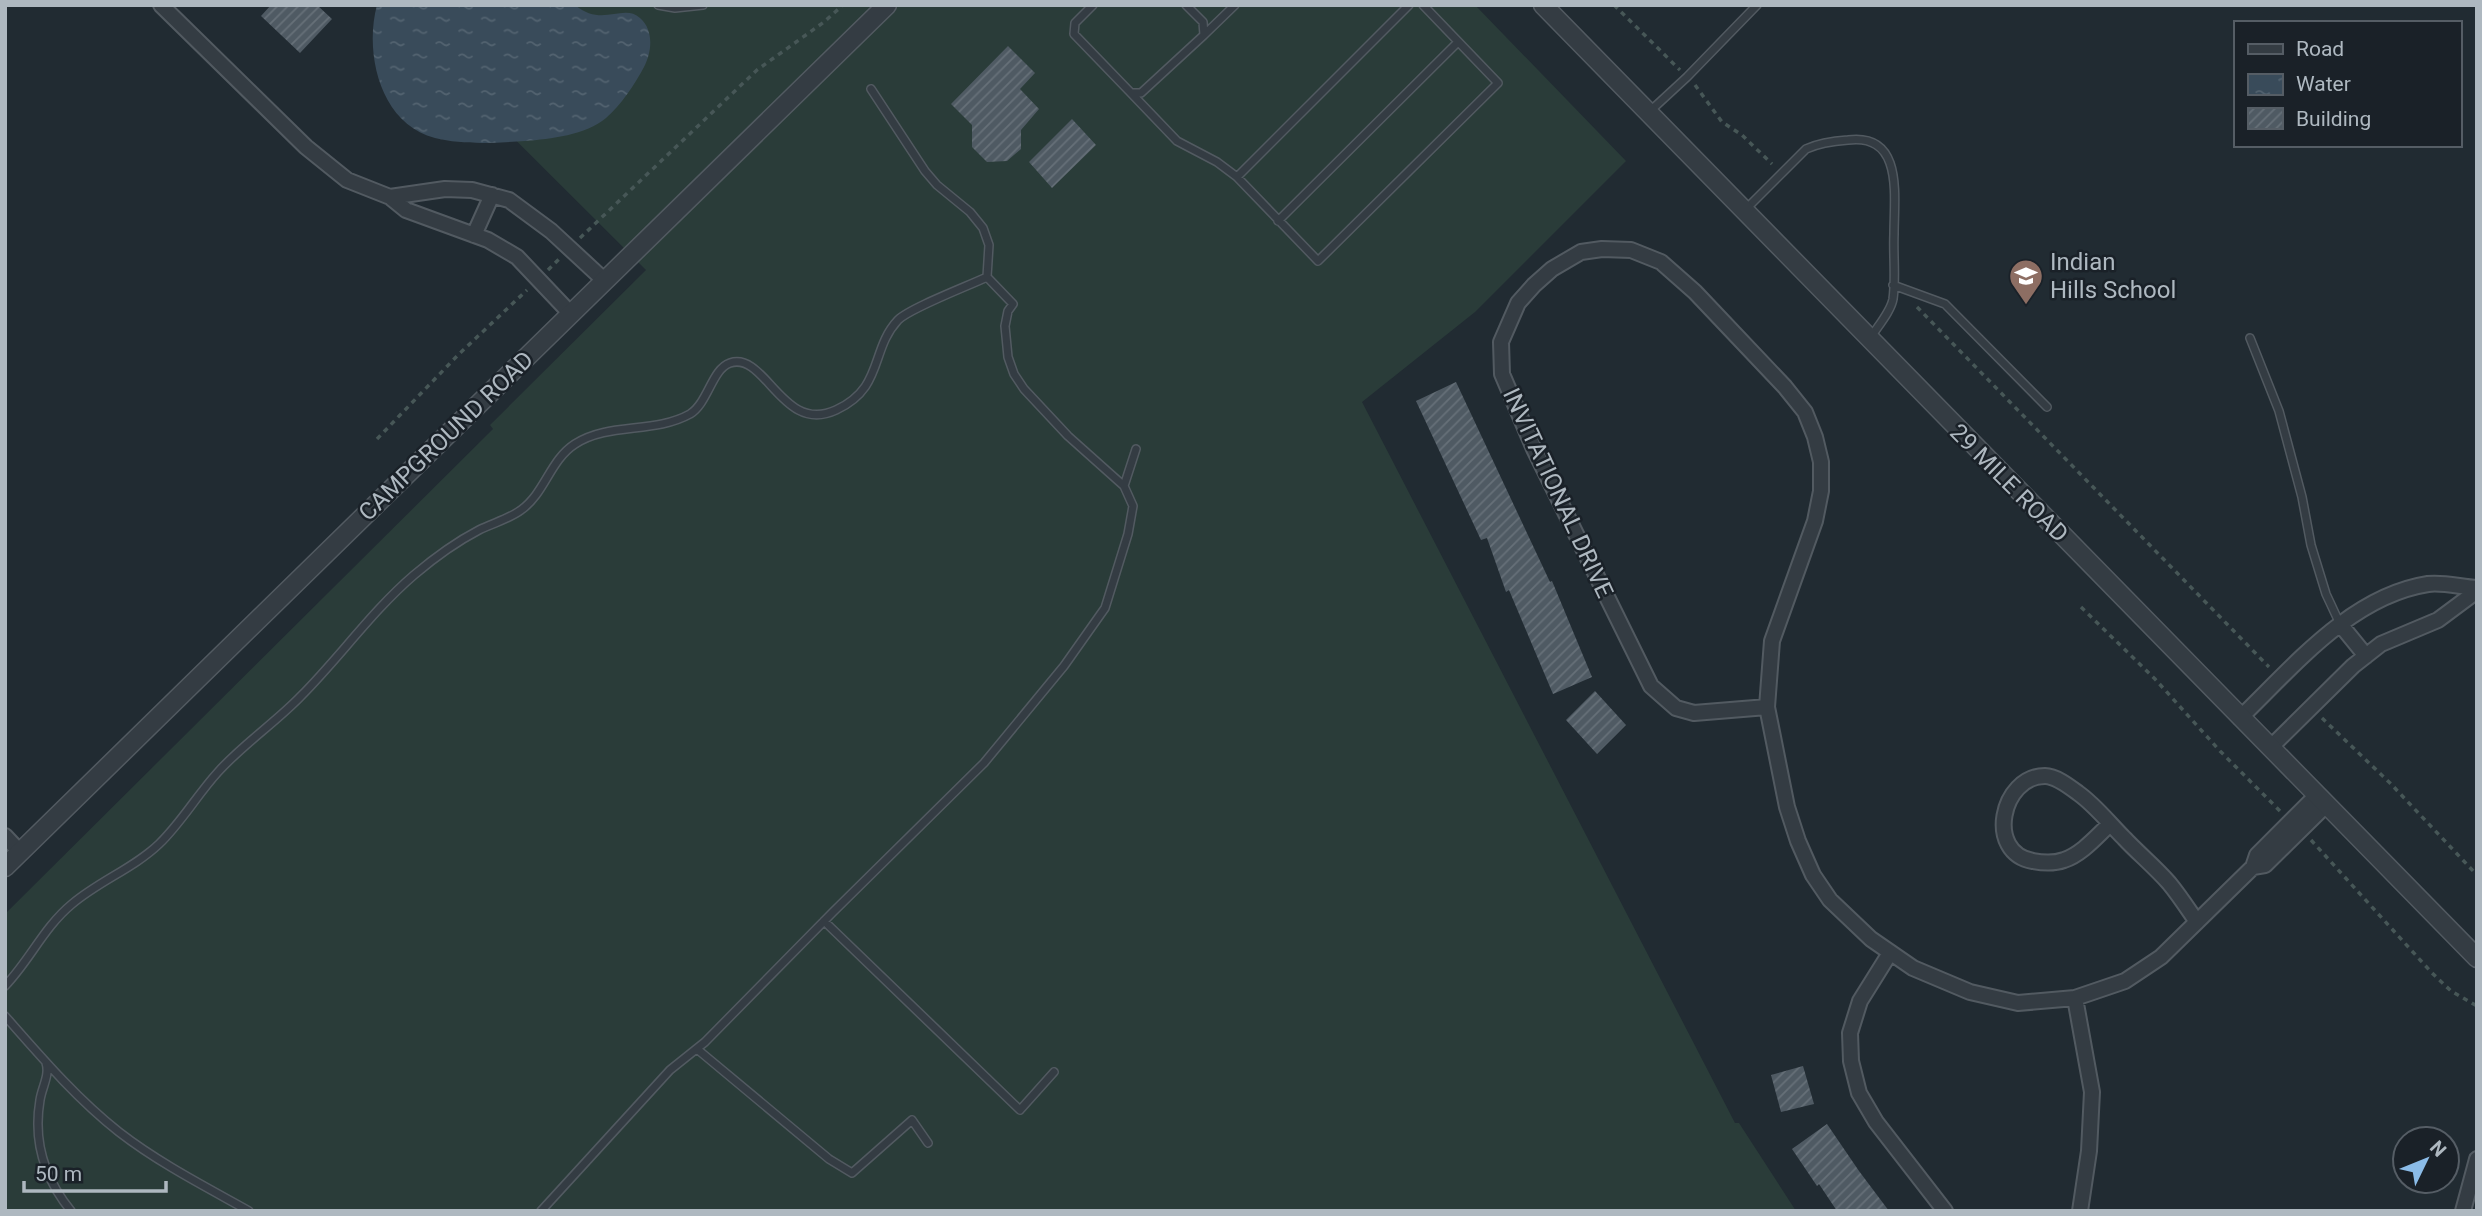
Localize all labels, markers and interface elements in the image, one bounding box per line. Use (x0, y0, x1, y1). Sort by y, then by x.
legend (2234, 21, 2461, 147)
text: Road (2296, 37, 2344, 61)
text: Water (2296, 72, 2351, 96)
text: Building (2296, 107, 2371, 131)
place label: Indian Hills School (2050, 248, 2176, 304)
school or university icon: Indian Hills School (2007, 257, 2045, 306)
street label: CAMPGROUND ROAD (353, 345, 539, 527)
street label: INVITATIONAL DRIVE (1497, 384, 1619, 602)
street label: 29 MILE ROAD (1944, 418, 2074, 548)
north arrow (2391, 1125, 2461, 1195)
text: N (2425, 1136, 2451, 1161)
scale bar (24, 1150, 166, 1194)
text: 50 m (35, 1162, 82, 1186)

